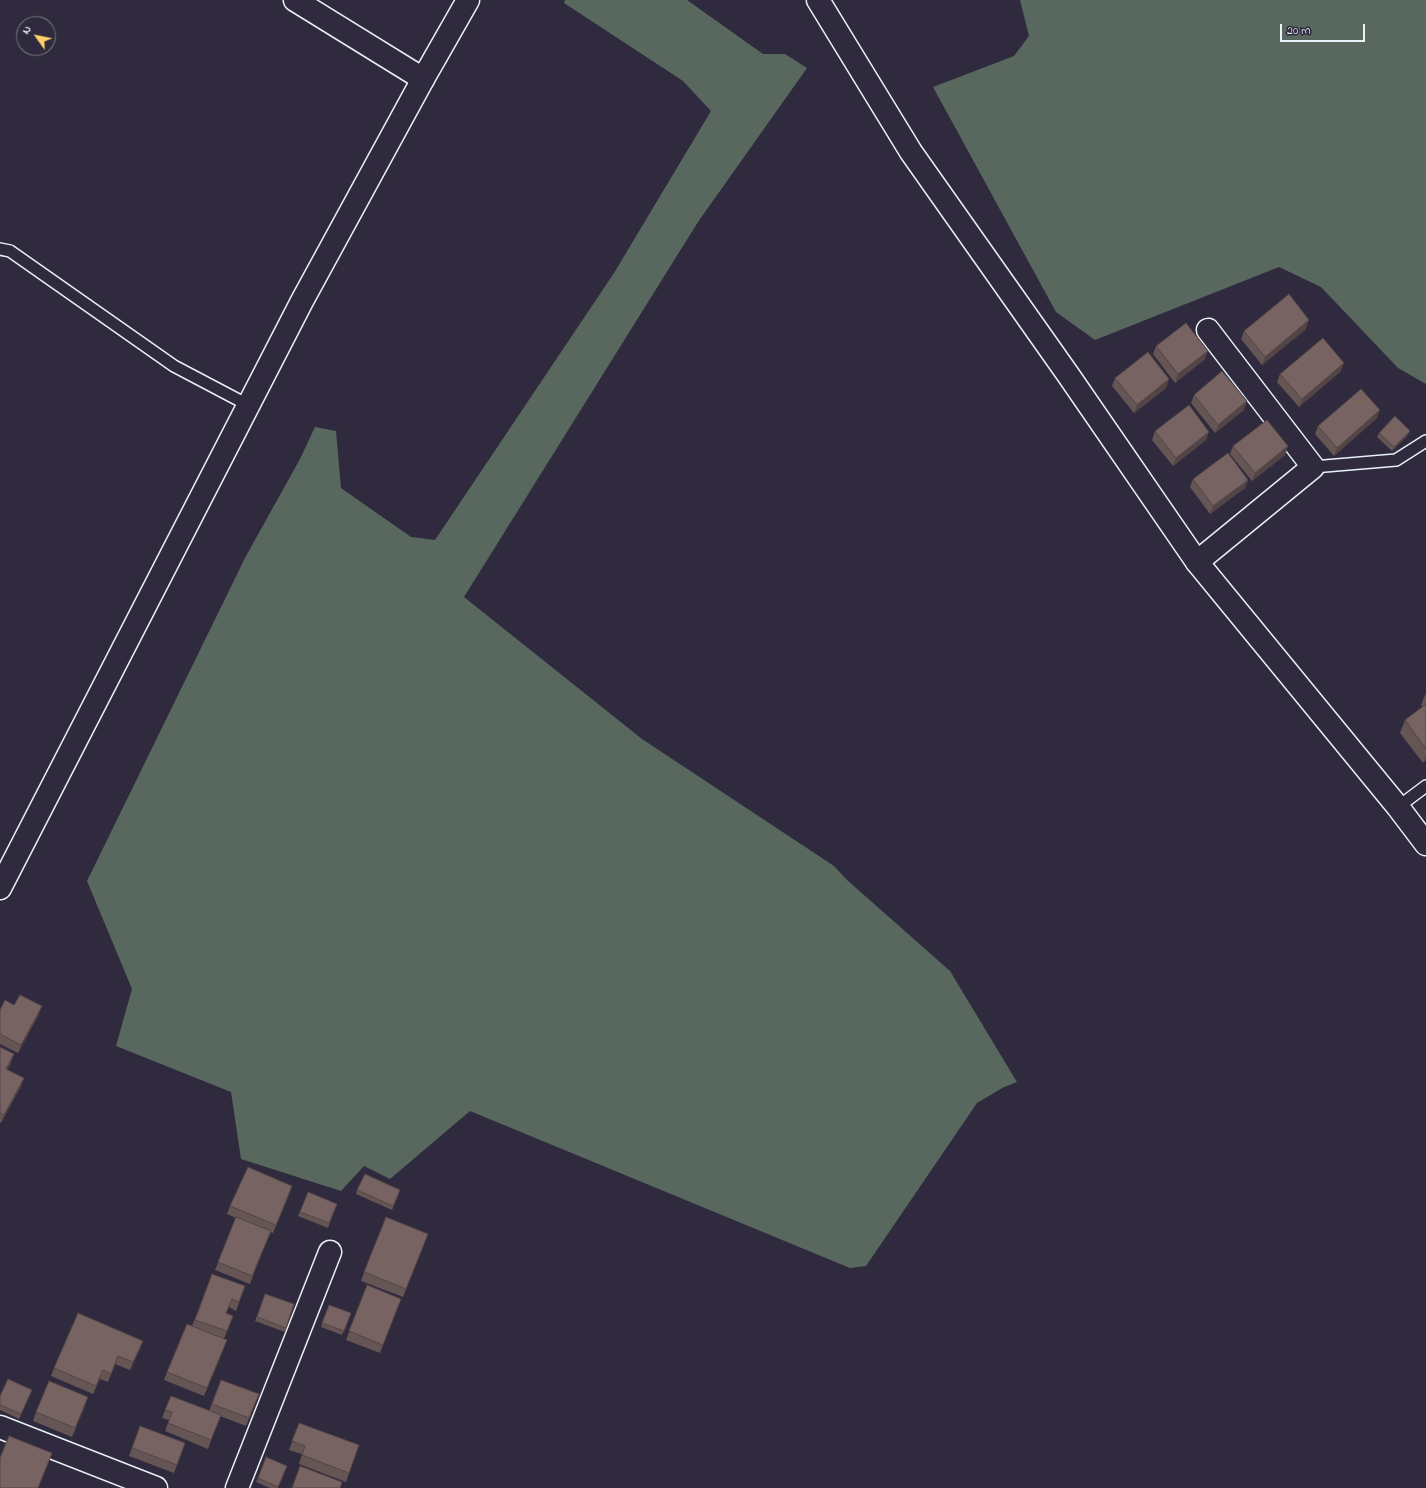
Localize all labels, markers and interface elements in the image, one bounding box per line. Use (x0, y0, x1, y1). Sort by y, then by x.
north arrow (16, 16, 56, 56)
scale bar (1282, 16, 1367, 42)
text: 20 m (1287, 22, 1310, 40)
text: N (18, 23, 36, 37)

